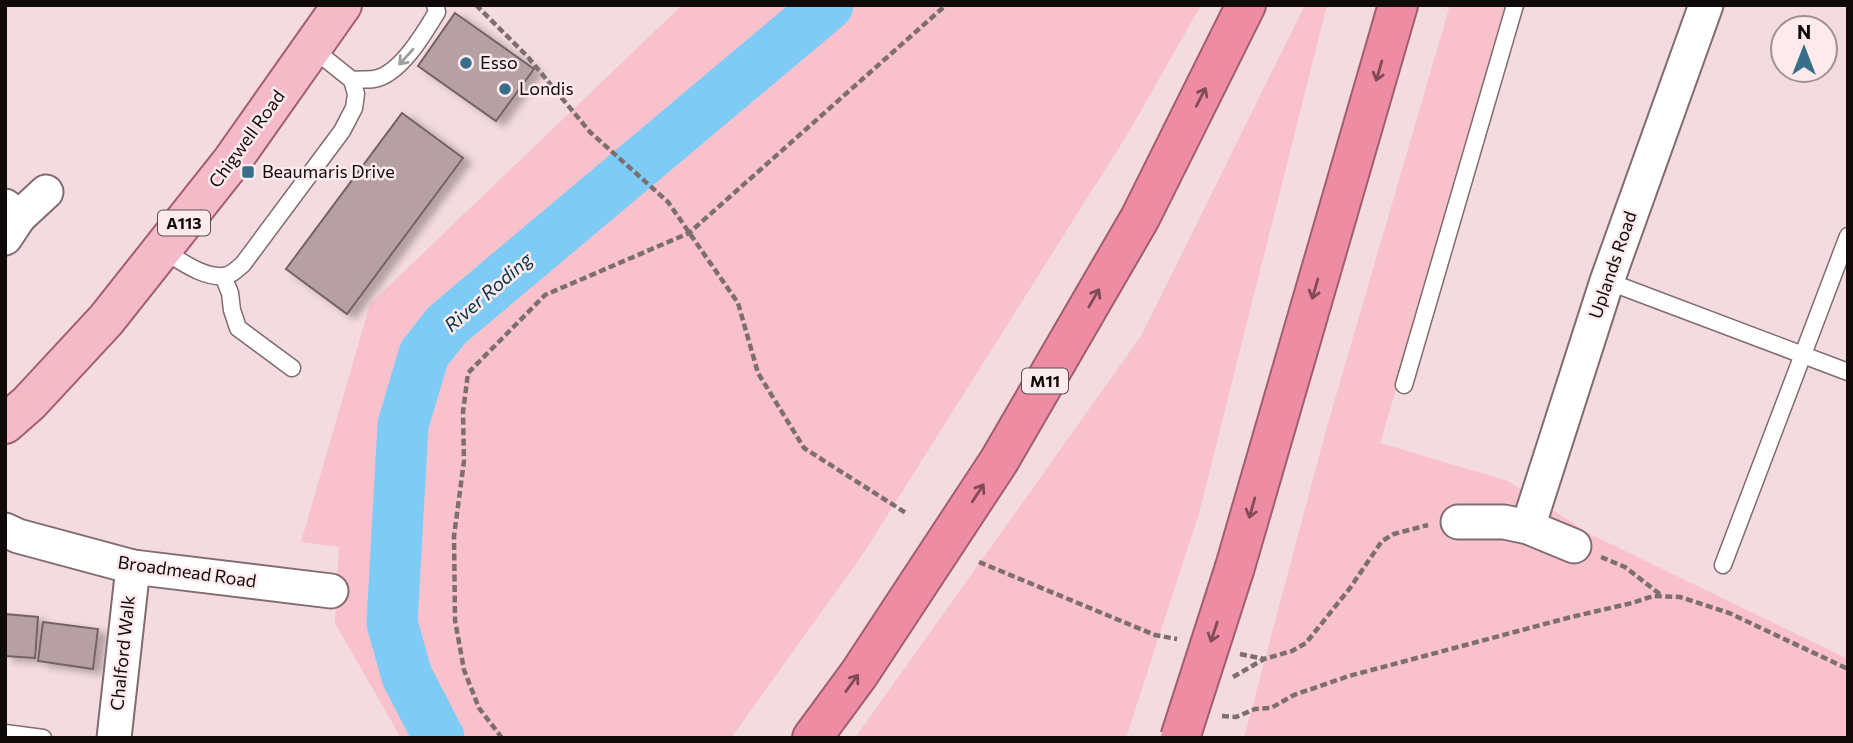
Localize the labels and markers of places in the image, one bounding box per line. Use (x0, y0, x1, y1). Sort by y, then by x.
place label: Esso (480, 51, 518, 73)
marker: Esso (458, 55, 474, 71)
place label: Londis (519, 77, 574, 99)
marker: Londis (497, 81, 513, 97)
place label: Beaumaris Drive (262, 160, 395, 182)
marker: Beaumaris Drive (240, 164, 256, 180)

